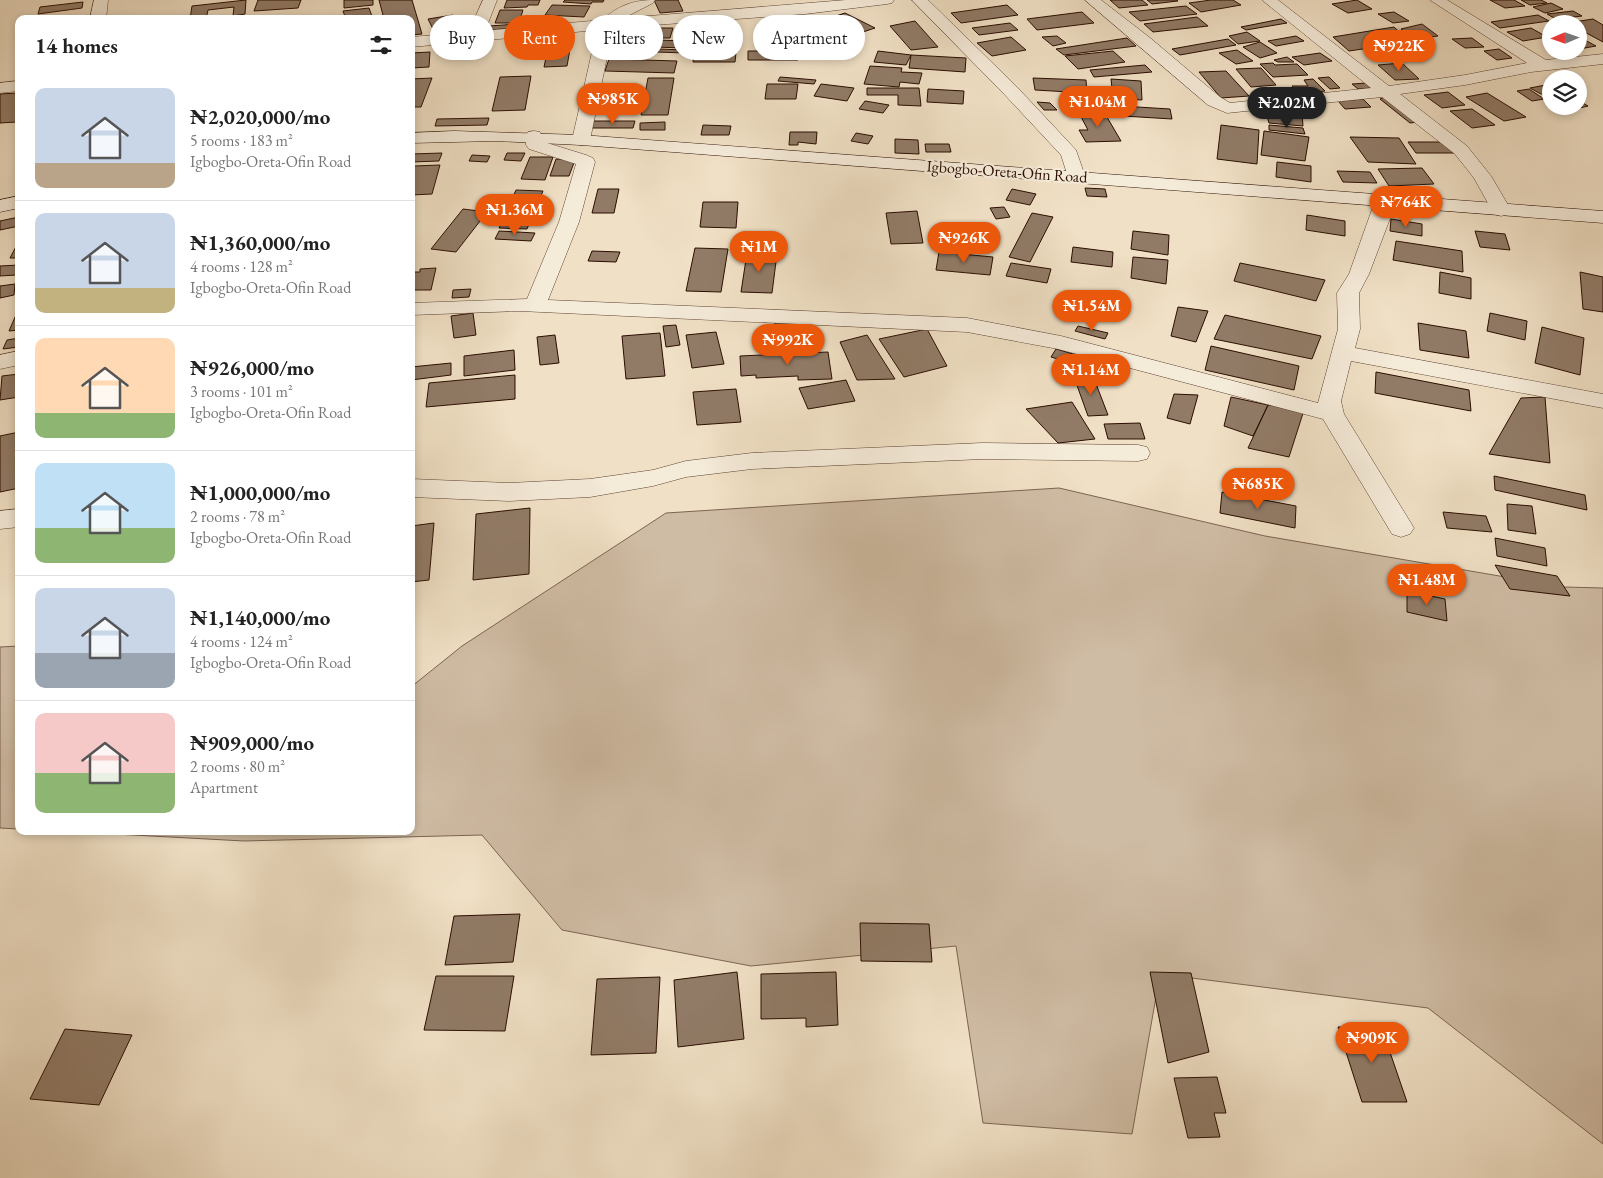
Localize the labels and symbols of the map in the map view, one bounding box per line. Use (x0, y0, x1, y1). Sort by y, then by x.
north arrow (1542, 15, 1588, 60)
pin: ₦922K (1364, 30, 1434, 72)
pin: ₦985K (578, 82, 648, 125)
pin: ₦1.04M (1057, 86, 1139, 128)
pin: ₦2.02M (1246, 86, 1328, 129)
street label: Igbogbo-Oreta-Ofin Road (926, 155, 1089, 188)
pin: ₦764K (1371, 186, 1441, 228)
pin: ₦1.36M (474, 194, 556, 236)
pin: ₦926K (929, 222, 999, 264)
pin: ₦1M (735, 230, 783, 273)
pin: ₦1.54M (1051, 290, 1133, 332)
pin: ₦992K (753, 324, 823, 366)
pin: ₦1.14M (1050, 354, 1132, 396)
pin: ₦685K (1223, 468, 1293, 510)
pin: ₦1.48M (1386, 564, 1468, 606)
pin: ₦909K (1337, 1022, 1407, 1064)

